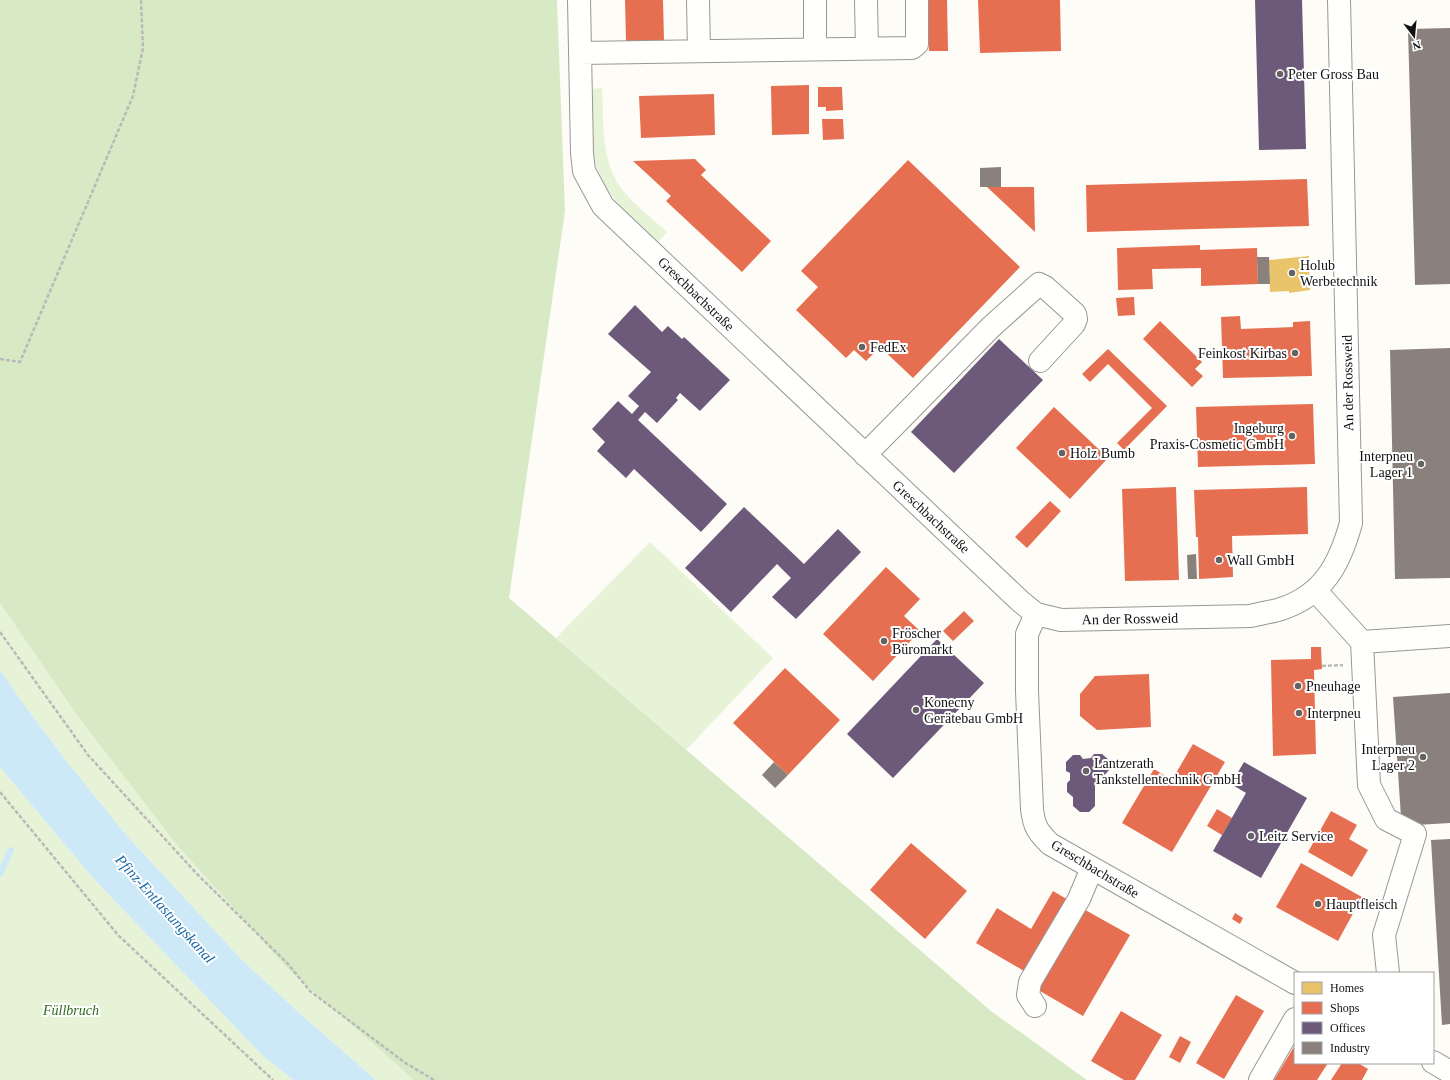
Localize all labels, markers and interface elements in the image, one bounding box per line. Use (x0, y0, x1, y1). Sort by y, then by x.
north arrow (1394, 16, 1434, 56)
text: N (1411, 39, 1422, 52)
place label: Peter Gross Bau (1288, 67, 1379, 82)
marker: Peter Gross Bau (1275, 69, 1285, 79)
street label: Greschbachstraße (655, 254, 737, 334)
place label: Holub Werbetechnik (1300, 258, 1377, 289)
marker: Holub Werbetechnik (1287, 268, 1297, 278)
street label: An der Rossweid (1340, 335, 1356, 431)
place label: FedEx (870, 340, 907, 355)
marker: FedEx (857, 342, 867, 352)
place label: Feinkost Kirbas (1198, 346, 1287, 361)
marker: Feinkost Kirbas (1290, 348, 1300, 358)
place label: Ingeburg Praxis-Cosmetic GmbH (1150, 421, 1284, 452)
marker: Ingeburg Praxis-Cosmetic GmbH (1287, 431, 1297, 441)
place label: Holz Bumb (1070, 446, 1135, 461)
marker: Holz Bumb (1057, 448, 1067, 458)
place label: Interpneu Lager 1 (1359, 449, 1413, 480)
marker: Interpneu Lager 1 (1416, 459, 1426, 469)
street label: Greschbachstraße (889, 478, 973, 556)
place label: Wall GmbH (1227, 553, 1295, 568)
marker: Wall GmbH (1214, 555, 1224, 565)
street label: An der Rossweid (1082, 611, 1178, 627)
place label: Fröscher Büromarkt (892, 626, 953, 657)
marker: Fröscher Büromarkt (879, 636, 889, 646)
place label: Pneuhage (1306, 679, 1360, 694)
marker: Pneuhage (1293, 681, 1303, 691)
place label: Konecny Gerätebau GmbH (924, 695, 1023, 726)
marker: Konecny Gerätebau GmbH (911, 705, 921, 715)
place label: Interpneu (1307, 706, 1361, 721)
marker: Interpneu (1294, 708, 1304, 718)
place label: Interpneu Lager 2 (1361, 742, 1415, 773)
marker: Interpneu Lager 2 (1418, 752, 1428, 762)
place label: Lantzerath Tankstellentechnik GmbH (1094, 756, 1241, 787)
marker: Lantzerath Tankstellentechnik GmbH (1081, 766, 1091, 776)
place label: Leitz Service (1259, 829, 1333, 844)
marker: Leitz Service (1246, 831, 1256, 841)
street label: Greschbachstraße (1048, 837, 1142, 901)
water label: Pfinz-Entlastungskanal (112, 851, 218, 966)
place label: Hauptfleisch (1326, 897, 1398, 912)
marker: Hauptfleisch (1313, 899, 1323, 909)
legend (1294, 972, 1434, 1064)
text: Homes (1330, 981, 1364, 995)
text: Shops (1330, 1001, 1360, 1015)
park label: Füllbruch (42, 1003, 99, 1018)
text: Offices (1330, 1021, 1365, 1035)
text: Industry (1330, 1041, 1370, 1055)

